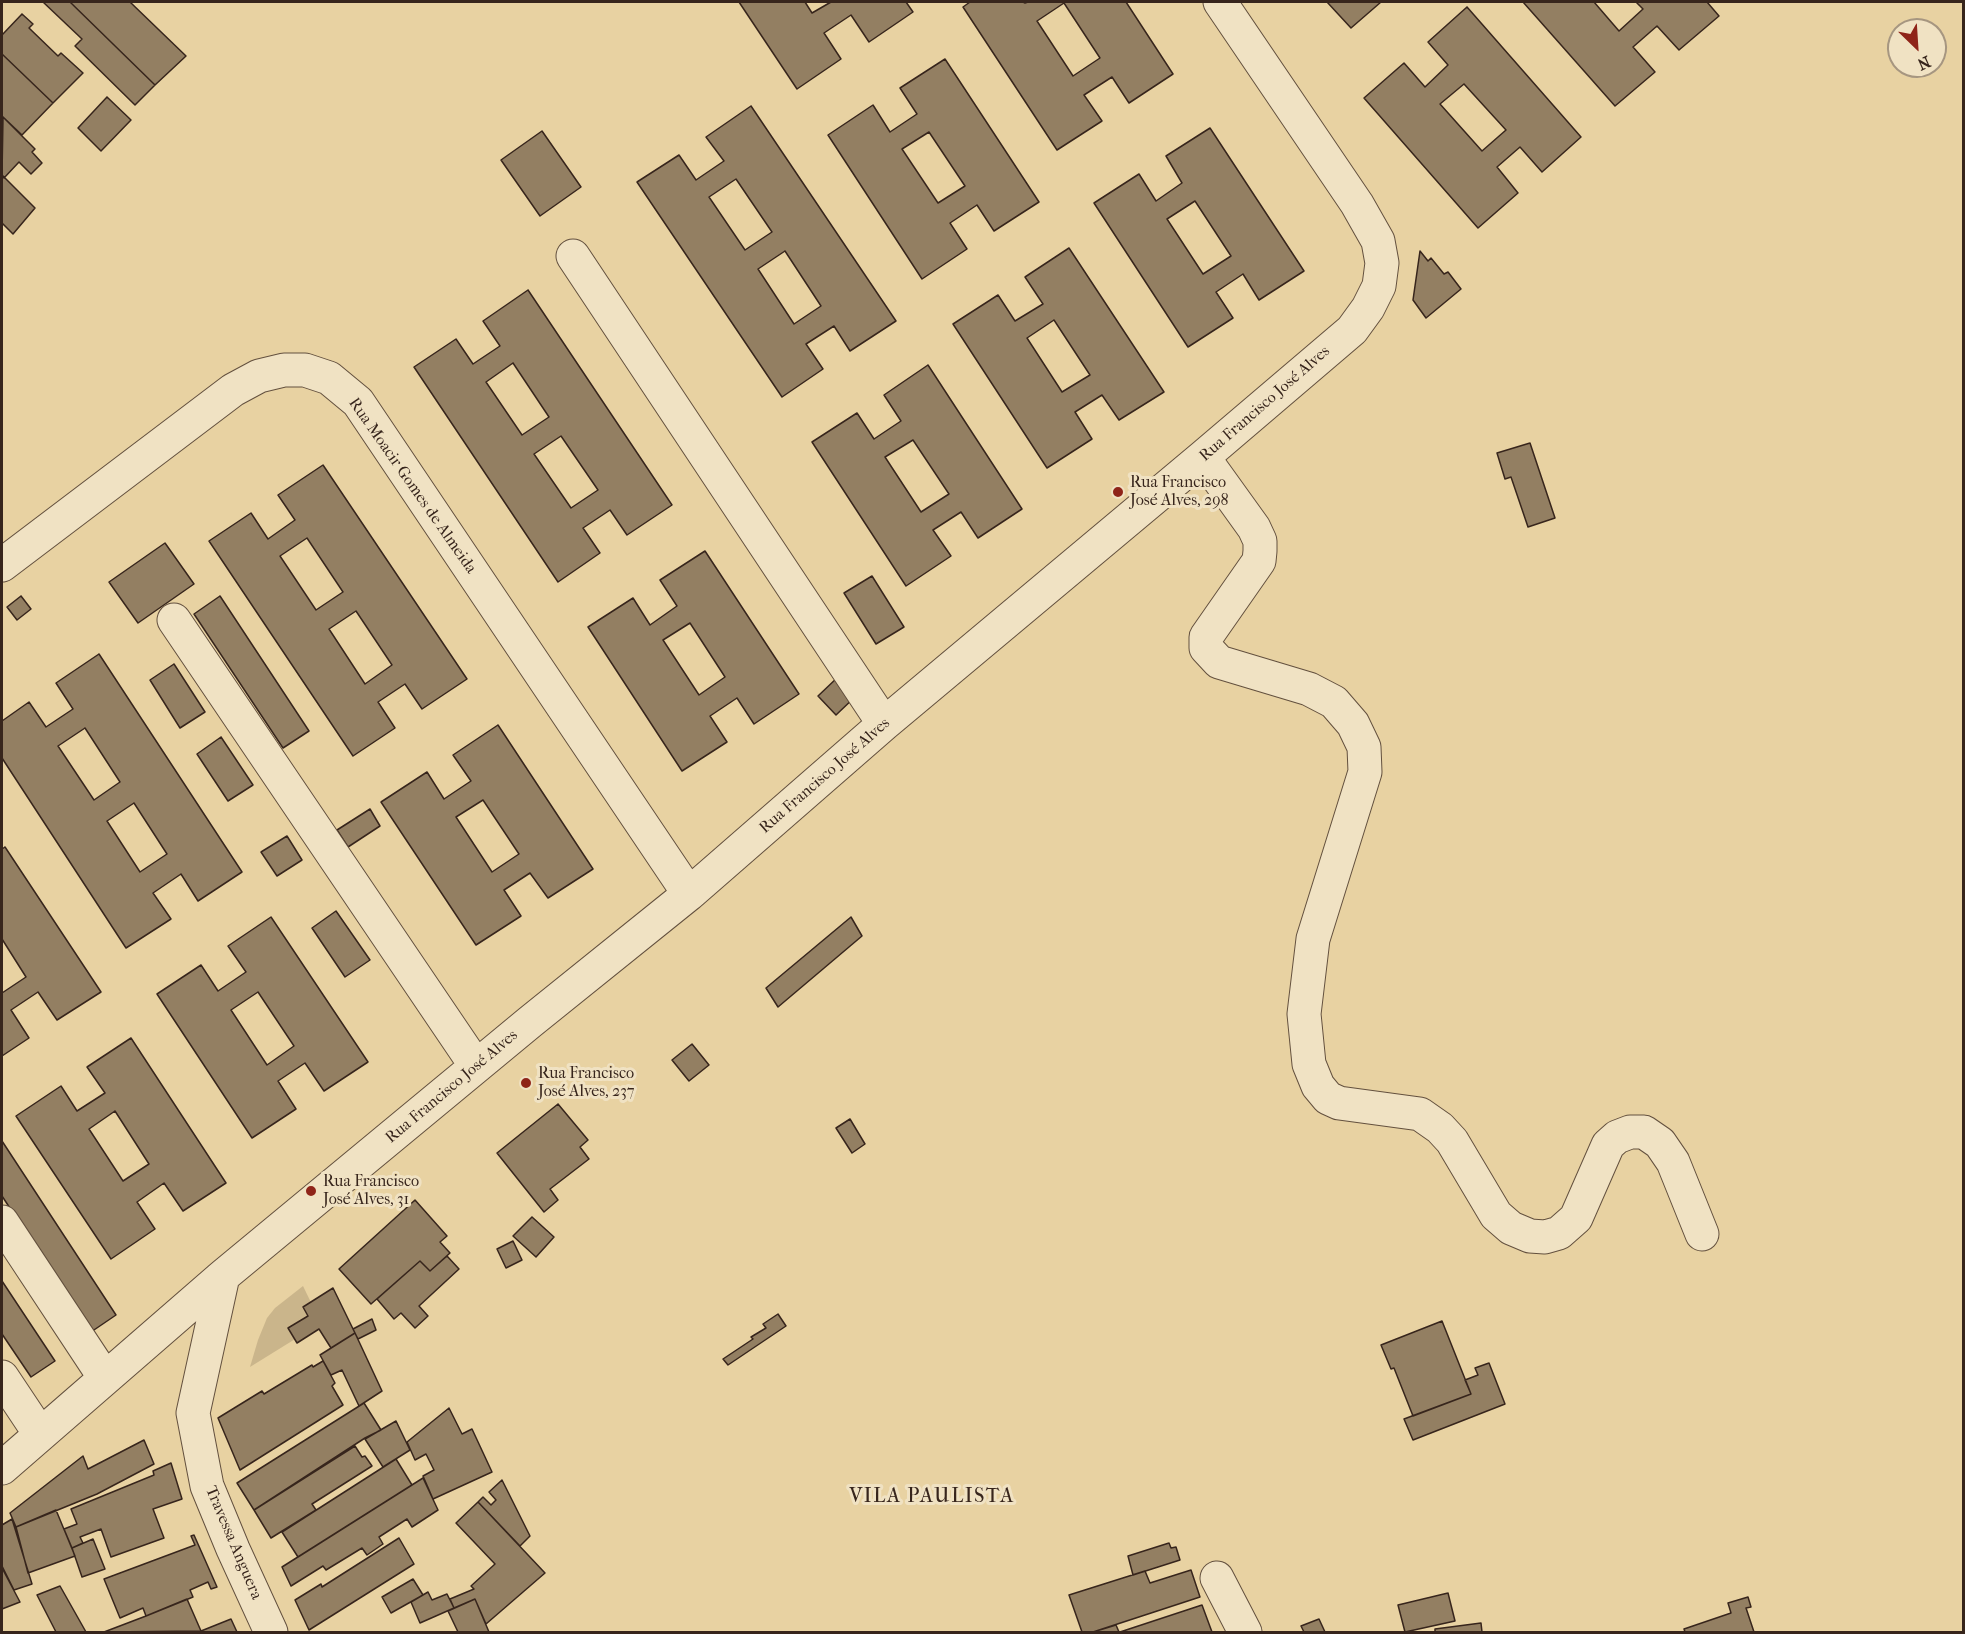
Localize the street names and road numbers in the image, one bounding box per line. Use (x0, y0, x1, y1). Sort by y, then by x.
street label: Rua Francisco José Alves (1196, 342, 1334, 466)
street label: Rua Moacir Gomes de Almeida (344, 395, 480, 577)
street label: Rua Francisco José Alves (756, 714, 894, 838)
street label: Rua Francisco José Alves (382, 1026, 522, 1148)
street label: Travessa Anguera (200, 1483, 266, 1603)

